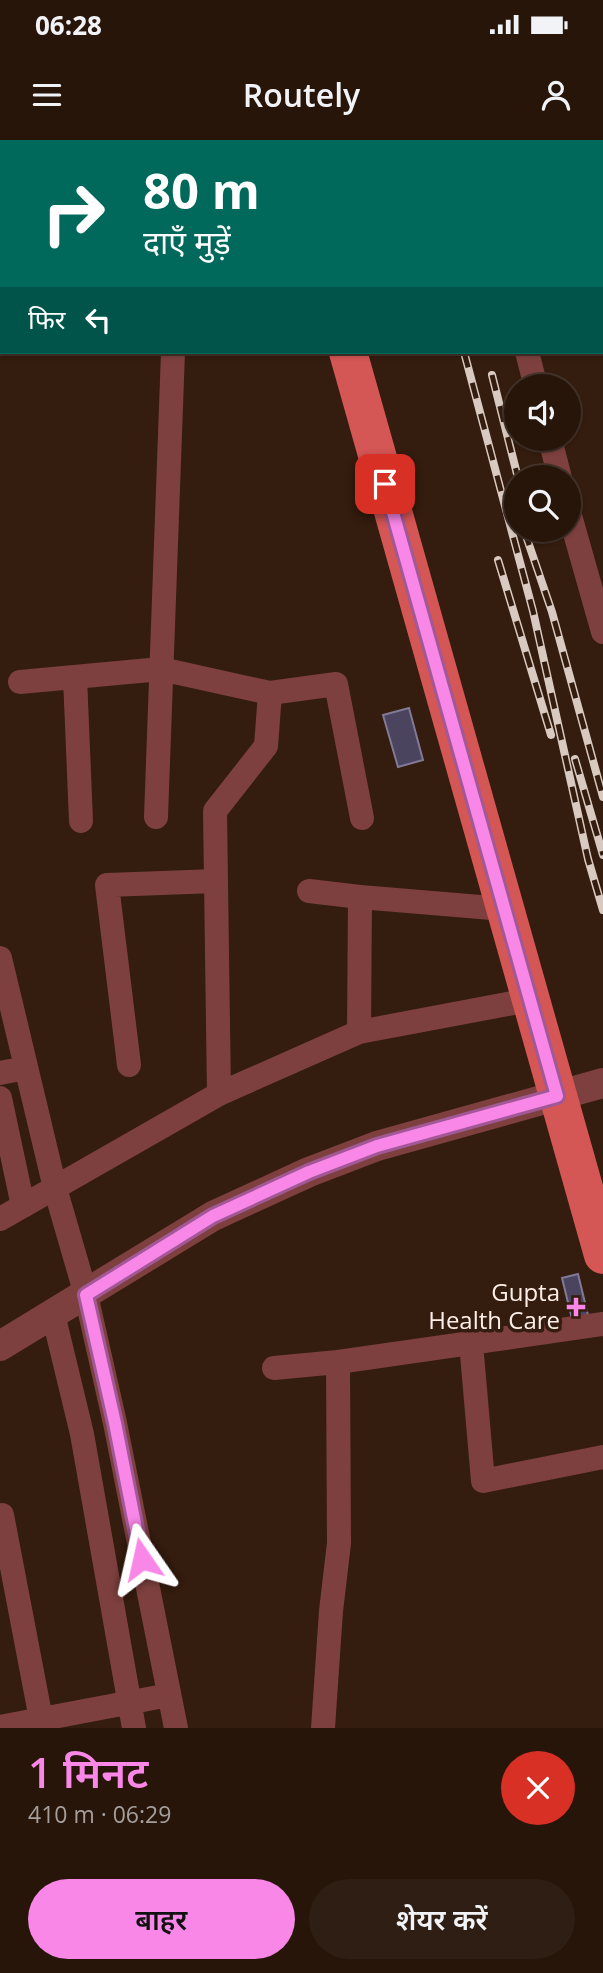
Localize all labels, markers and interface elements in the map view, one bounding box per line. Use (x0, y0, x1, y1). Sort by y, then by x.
text: 06:28 (35, 7, 102, 43)
text: Routely (243, 73, 360, 116)
icon: menu (28, 76, 66, 114)
icon: person (537, 76, 575, 114)
text: 80 m (143, 157, 260, 223)
icon: right (28, 168, 119, 259)
text: दाएँ मुड़ें (143, 220, 231, 263)
text: फिर (28, 301, 65, 337)
icon: left (79, 301, 117, 339)
map controls (504, 374, 581, 542)
button: sound (504, 374, 581, 451)
pin (355, 454, 415, 514)
icon: arrive (366, 465, 404, 503)
button: search (504, 465, 581, 542)
place label: Gupta Health Care (428, 1275, 560, 1336)
marker: Gupta Health Care (566, 1297, 586, 1317)
position arrow (105, 1522, 179, 1596)
text: 1 मिनट (28, 1743, 148, 1800)
button: close (501, 1751, 575, 1825)
text: 410 m · 06:29 (28, 1798, 171, 1830)
button: बाहर (28, 1879, 295, 1959)
button: शेयर करें (309, 1879, 575, 1959)

